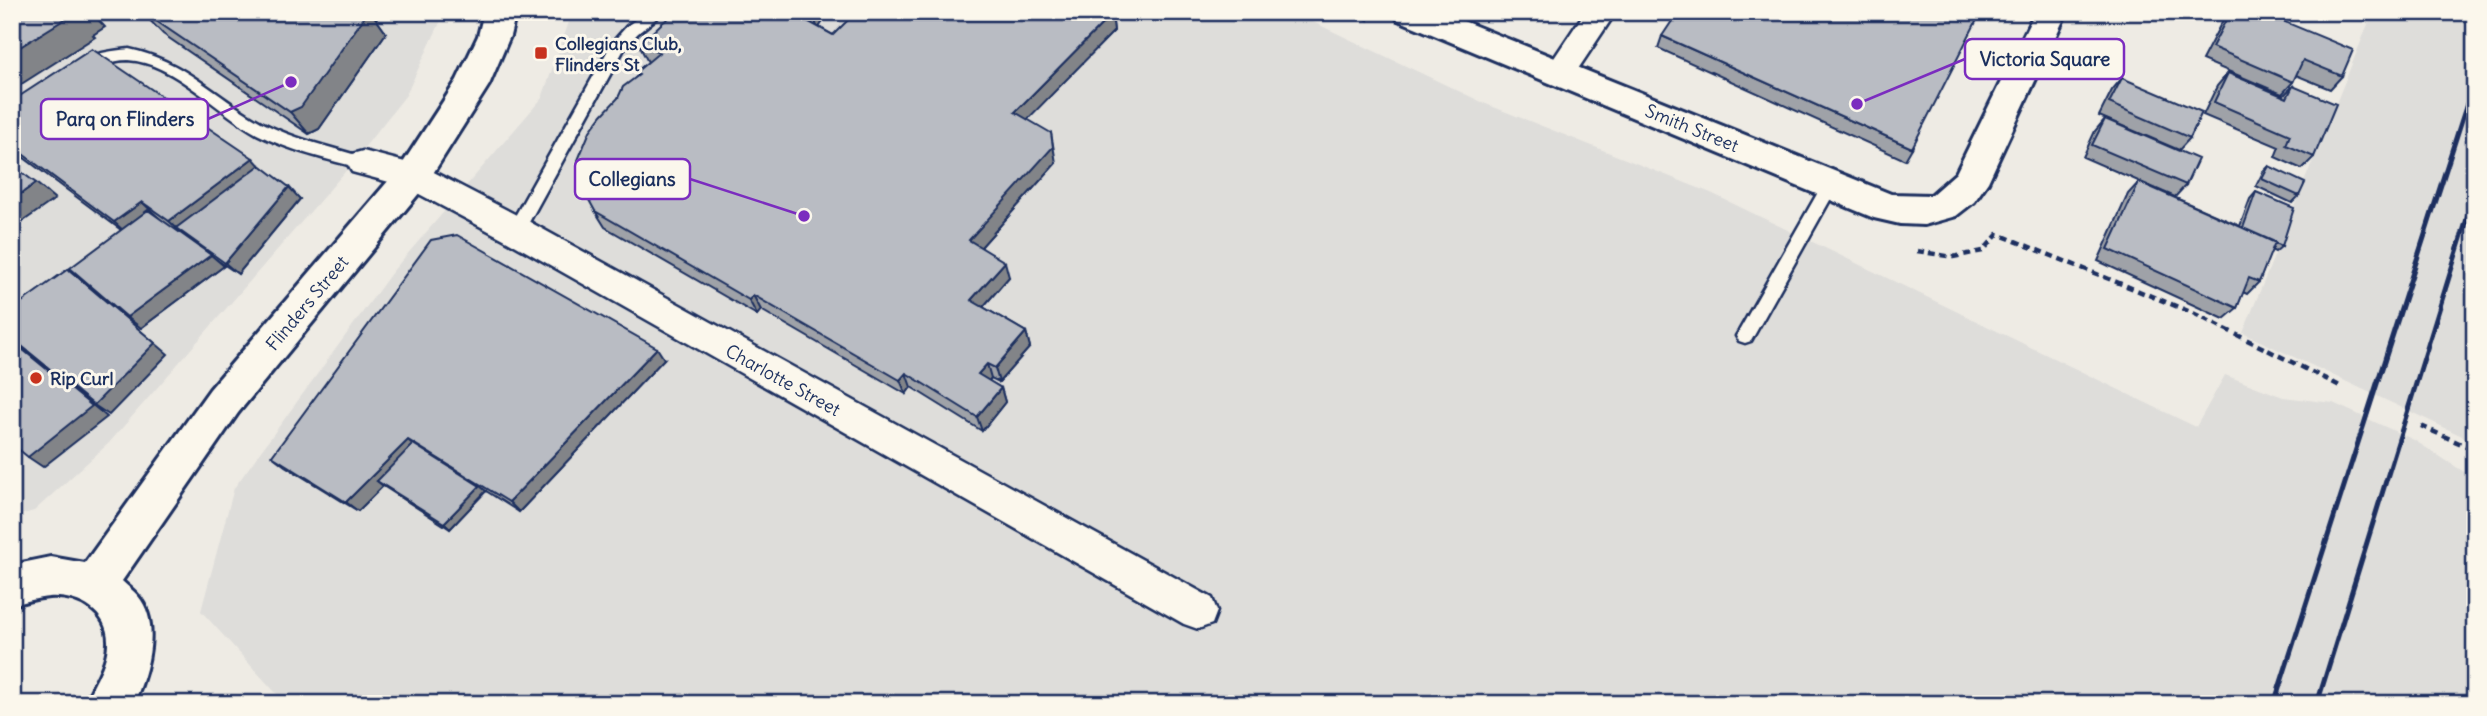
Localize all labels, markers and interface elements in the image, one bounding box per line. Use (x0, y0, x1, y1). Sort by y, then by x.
place label: Collegians Club, Flinders St (555, 32, 682, 76)
callout: Victoria Square (1965, 39, 2124, 79)
marker: Collegians Club, Flinders St (533, 45, 549, 61)
text: Victoria Square (1980, 47, 2110, 71)
callout: Parq on Flinders (41, 99, 208, 139)
street label: Smith Street (1642, 99, 1742, 157)
text: Parq on Flinders (56, 107, 195, 131)
callout: Collegians (575, 159, 690, 199)
text: Collegians (588, 167, 676, 191)
street label: Flinders Street (261, 251, 353, 355)
street label: Charlotte Street (722, 339, 844, 421)
place label: Rip Curl (50, 367, 114, 390)
marker: Rip Curl (28, 370, 44, 386)

